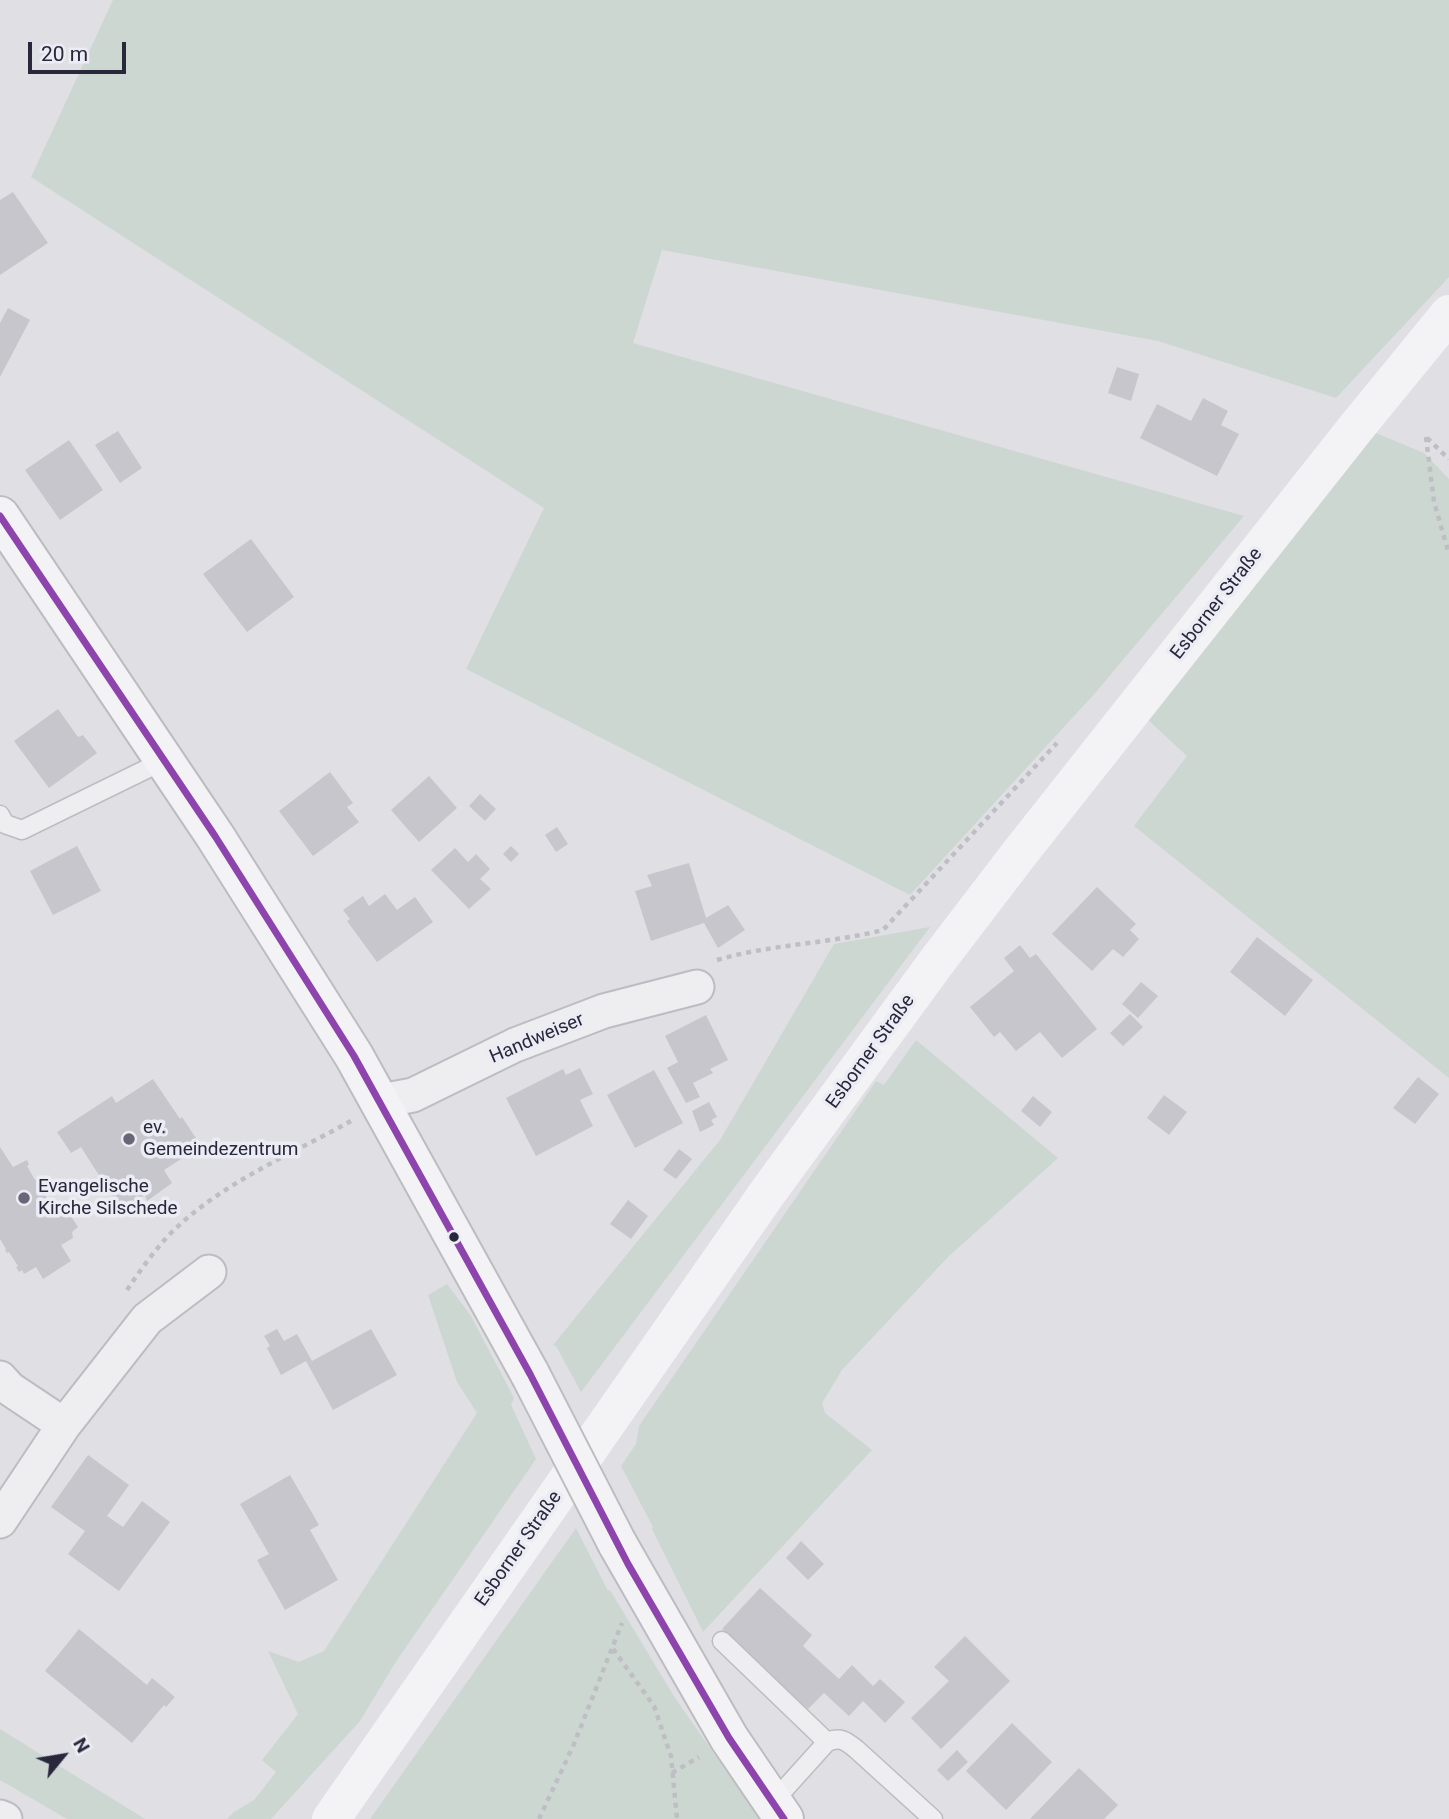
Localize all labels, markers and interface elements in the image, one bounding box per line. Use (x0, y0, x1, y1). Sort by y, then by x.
scale bar (32, 28, 130, 72)
text: 20 m (41, 42, 88, 66)
street label: Esborner Straße (1166, 544, 1268, 664)
street label: Esborner Straße (822, 990, 920, 1114)
street label: Handweiser (486, 1009, 588, 1069)
place label: ev. Gemeindezentrum (143, 1117, 298, 1161)
marker: ev. Gemeindezentrum (121, 1131, 137, 1147)
place label: Evangelische Kirche Silschede (38, 1176, 178, 1220)
marker: Evangelische Kirche Silschede (16, 1190, 32, 1206)
unlabelled marker (447, 1230, 461, 1244)
street label: Esborner Straße (471, 1487, 567, 1611)
north arrow (28, 1721, 98, 1791)
text: N (68, 1734, 95, 1757)

